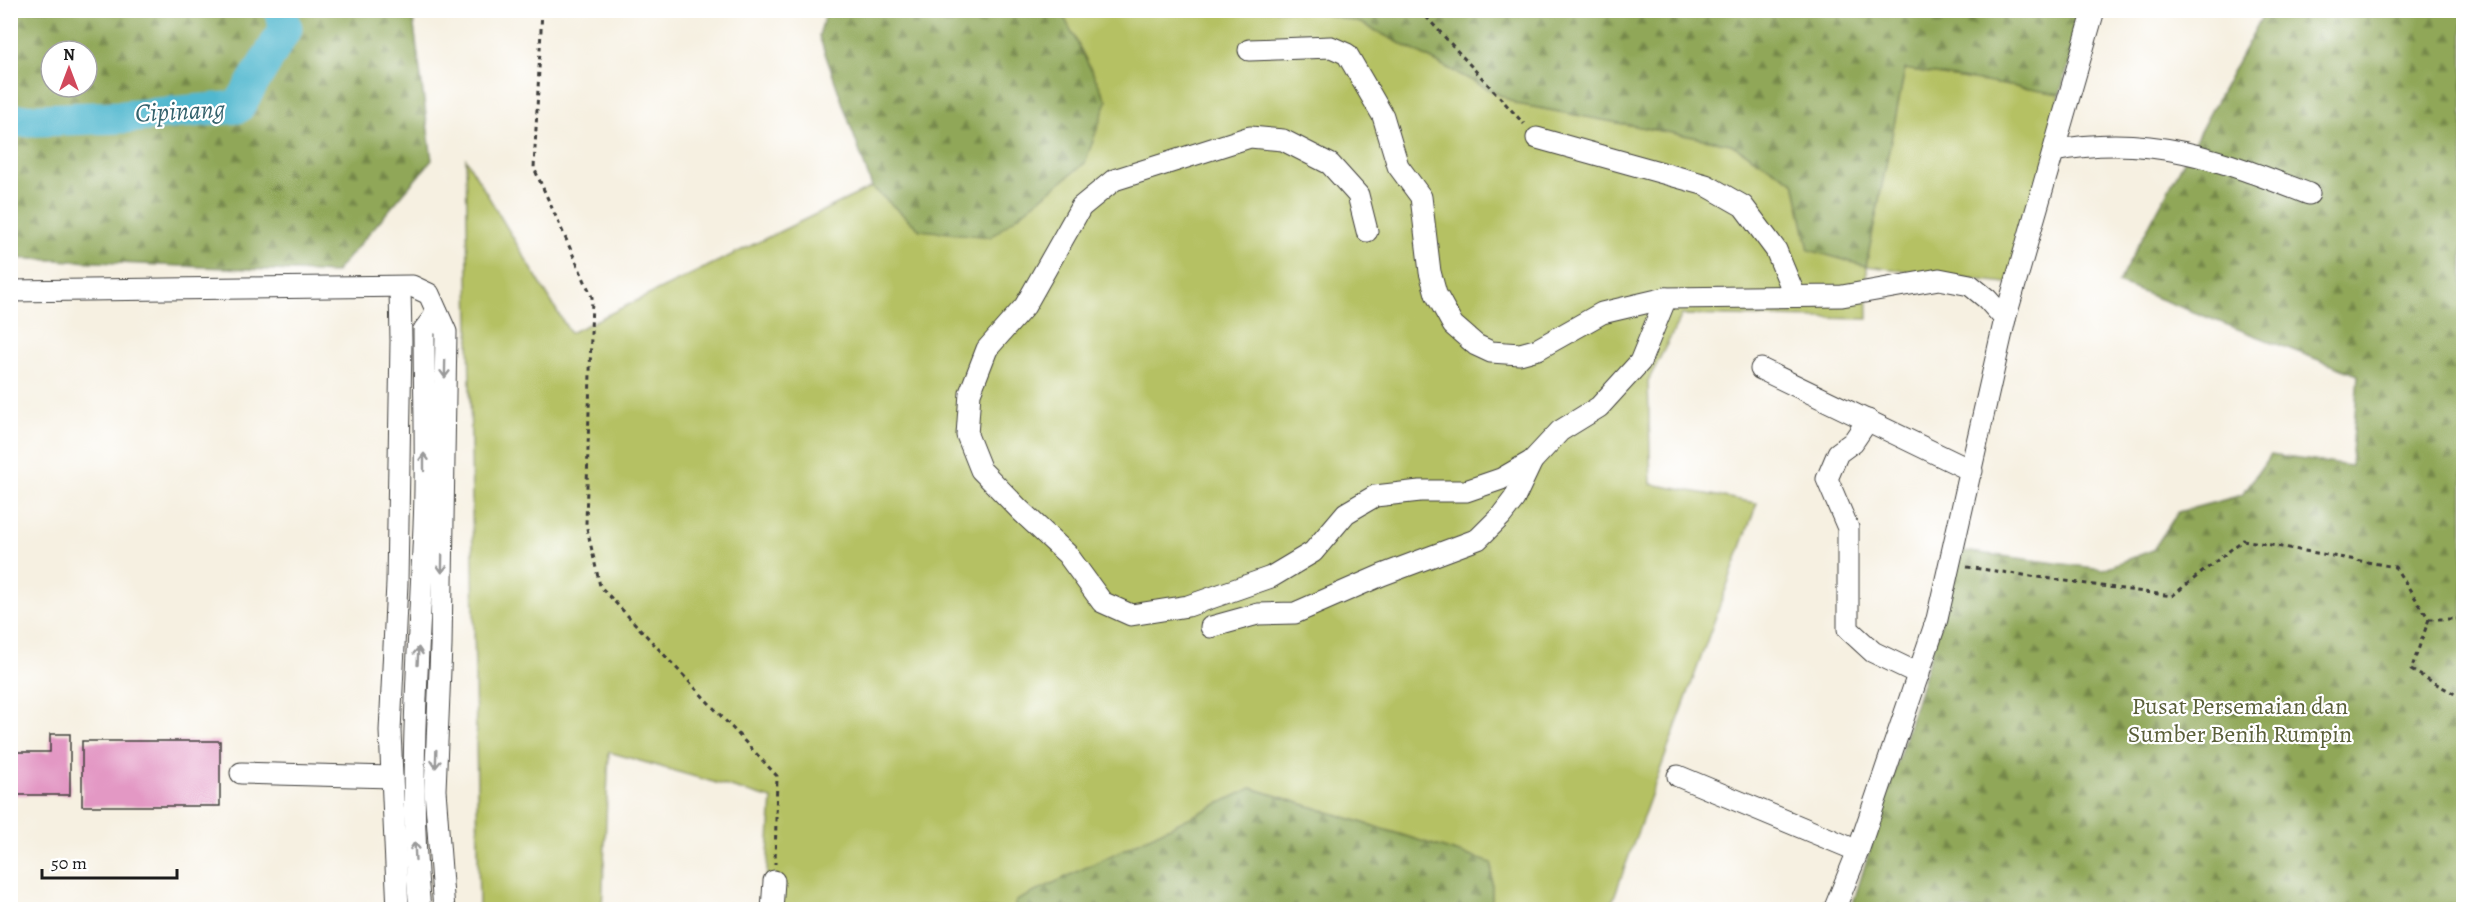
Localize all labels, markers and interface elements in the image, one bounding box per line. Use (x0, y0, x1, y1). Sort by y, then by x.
north arrow (39, 39, 99, 99)
text: N (63, 44, 75, 66)
water label: Cipinang (134, 91, 226, 131)
one-way arrow (439, 359, 451, 379)
one-way arrow (418, 452, 430, 472)
one-way arrow (436, 554, 448, 574)
one-way arrow (413, 647, 424, 667)
park label: Pusat Persemaian dan Sumber Benih Rumpin (2128, 690, 2352, 750)
one-way arrow (431, 749, 442, 769)
scale bar (42, 842, 177, 880)
one-way arrow (409, 842, 420, 862)
text: 50 m (51, 851, 87, 875)

